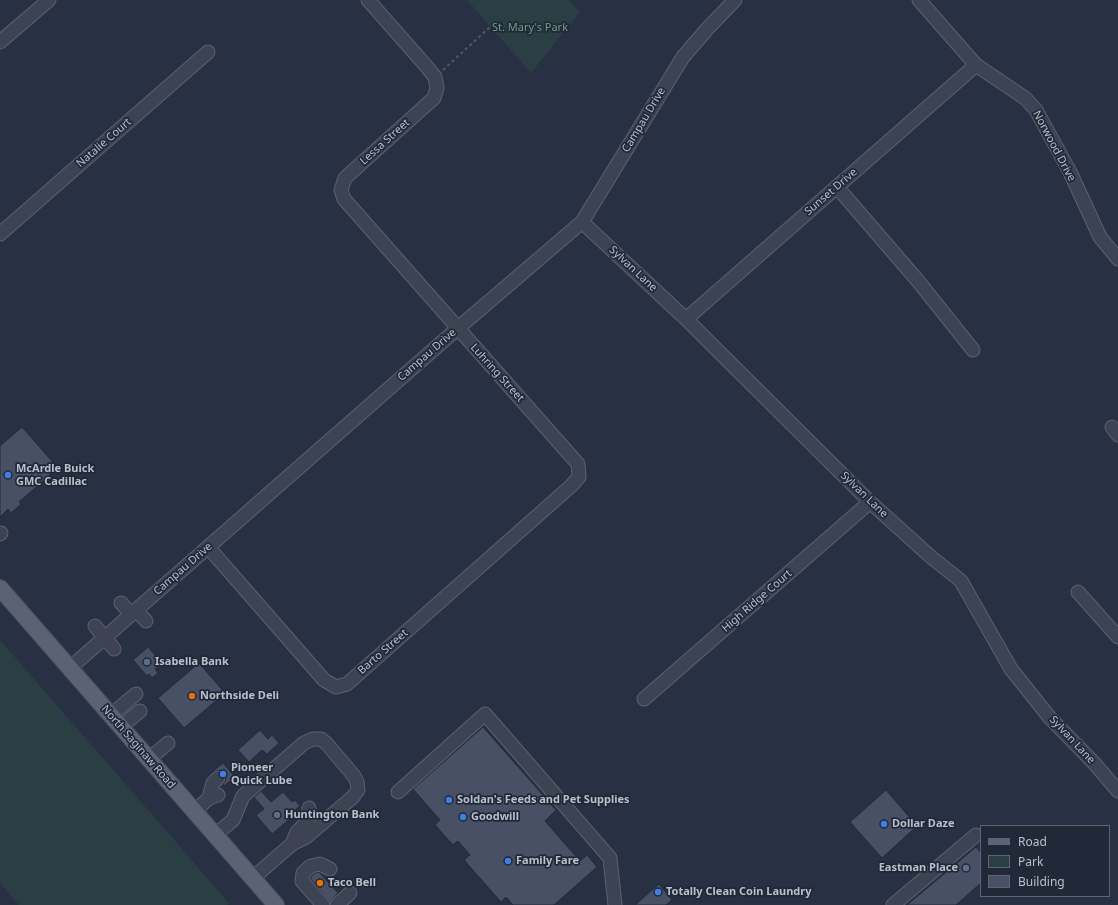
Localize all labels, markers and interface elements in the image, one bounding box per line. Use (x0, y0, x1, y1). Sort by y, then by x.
park label: St. Mary's Park (492, 21, 568, 35)
street label: Campau Drive (619, 85, 669, 155)
street label: Norwood Drive (1030, 108, 1078, 184)
street label: Natalie Court (74, 116, 134, 170)
street label: Lessa Street (357, 116, 413, 168)
street label: Sunset Drive (802, 166, 860, 218)
street label: Sylvan Lane (606, 243, 660, 295)
street label: Campau Drive (395, 326, 459, 384)
street label: Luhring Street (467, 341, 527, 405)
place label: McArdle Buick GMC Cadillac (16, 462, 94, 488)
street label: Sylvan Lane (838, 469, 890, 521)
marker: McArdle Buick GMC Cadillac (3, 470, 13, 480)
street label: Campau Drive (151, 540, 215, 598)
street label: High Ridge Court (719, 567, 795, 635)
street label: Barto Street (355, 627, 411, 677)
place label: Isabella Bank (155, 655, 229, 669)
marker: Isabella Bank (142, 657, 152, 667)
place label: Northside Deli (200, 689, 279, 703)
marker: Northside Deli (187, 691, 197, 701)
street label: North Saginaw Road (98, 703, 178, 791)
street label: Sylvan Lane (1046, 713, 1098, 767)
place label: Pioneer Quick Lube (231, 761, 292, 787)
marker: Pioneer Quick Lube (218, 769, 228, 779)
place label: Soldan's Feeds and Pet Supplies (457, 793, 630, 807)
marker: Soldan's Feeds and Pet Supplies (444, 795, 454, 805)
place label: Huntington Bank (285, 808, 379, 822)
marker: Huntington Bank (272, 810, 282, 820)
place label: Goodwill (471, 810, 519, 824)
marker: Goodwill (458, 812, 468, 822)
place label: Dollar Daze (892, 817, 954, 831)
marker: Dollar Daze (879, 819, 889, 829)
legend (980, 825, 1110, 897)
text: Road (1018, 833, 1047, 850)
text: Park (1018, 853, 1043, 870)
place label: Family Fare (516, 854, 579, 868)
marker: Family Fare (503, 856, 513, 866)
place label: Eastman Place (879, 861, 958, 875)
marker: Eastman Place (961, 863, 971, 873)
text: Building (1018, 873, 1065, 890)
place label: Taco Bell (328, 876, 376, 890)
marker: Taco Bell (315, 878, 325, 888)
place label: Totally Clean Coin Laundry (666, 885, 811, 899)
marker: Totally Clean Coin Laundry (653, 887, 663, 897)

